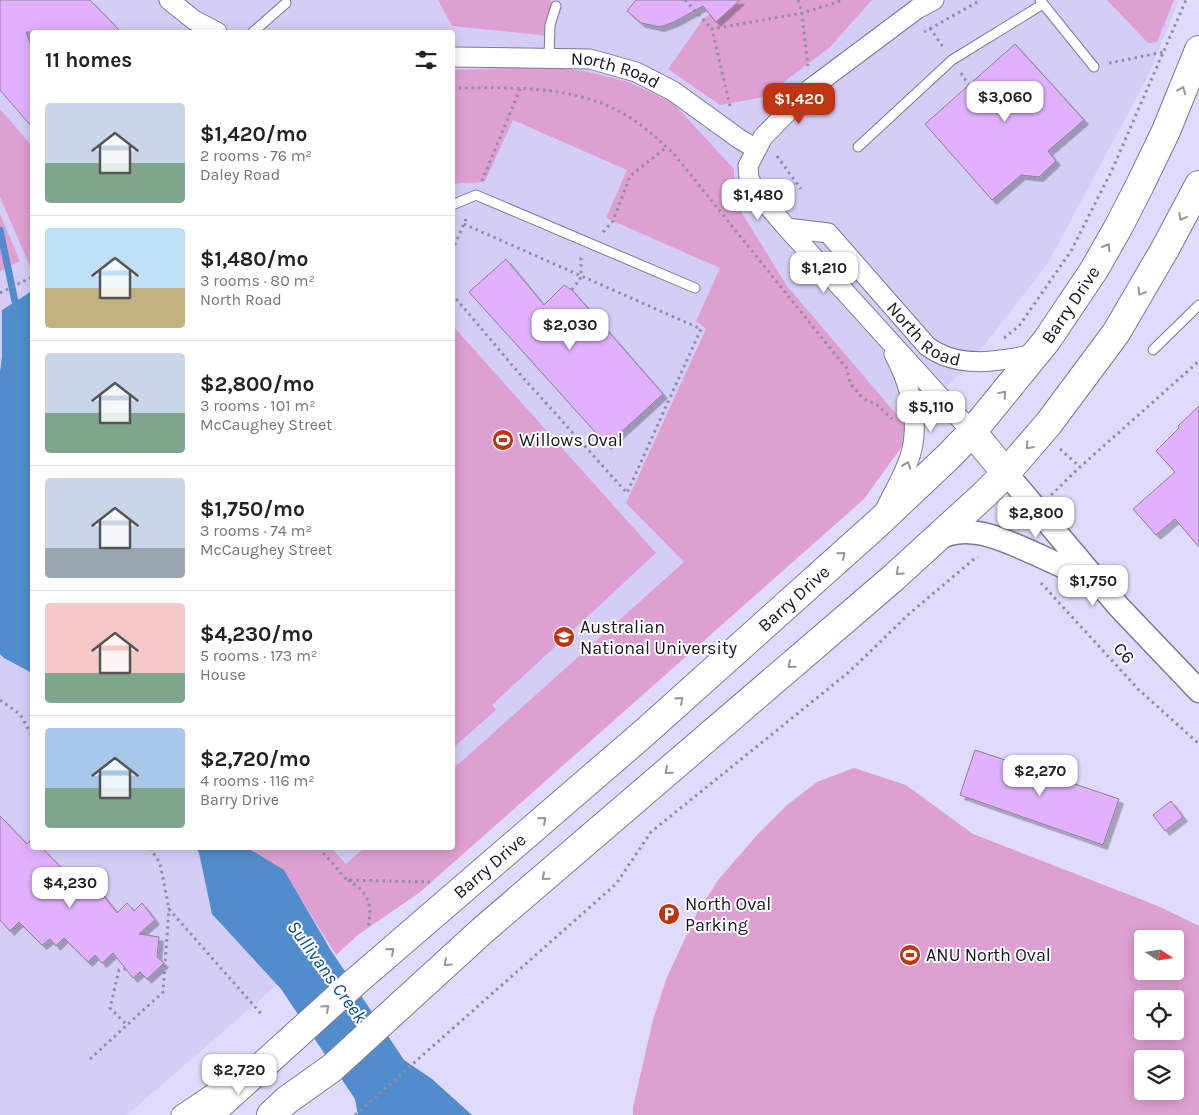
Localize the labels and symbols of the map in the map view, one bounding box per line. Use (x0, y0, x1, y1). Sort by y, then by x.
street label: North Road (571, 48, 663, 93)
pin: $3,060 (964, 80, 1046, 123)
pin: $1,420 (758, 82, 840, 125)
one-way arrow (1177, 87, 1187, 95)
pin: $1,480 (717, 178, 799, 221)
one-way arrow (1179, 212, 1189, 221)
one-way arrow (1100, 244, 1110, 253)
pin: $1,210 (783, 252, 865, 294)
street label: Barry Drive (1037, 262, 1104, 348)
one-way arrow (1138, 286, 1148, 295)
street label: North Road (882, 297, 963, 371)
pin: $2,030 (529, 308, 611, 351)
pin: $5,110 (890, 390, 972, 433)
one-way arrow (997, 391, 1005, 400)
sports icon: Willows Oval (491, 428, 515, 452)
place label: Willows Oval (519, 429, 623, 451)
one-way arrow (1027, 440, 1035, 449)
one-way arrow (901, 461, 911, 470)
pin: $2,800 (995, 496, 1077, 539)
one-way arrow (836, 552, 845, 561)
street label: Barry Drive (753, 561, 834, 636)
pin: $1,750 (1052, 564, 1134, 607)
one-way arrow (896, 566, 905, 575)
place label: Australian National University (580, 616, 738, 659)
school or university icon: Australian National University (552, 625, 576, 649)
street label: C6 (1109, 638, 1139, 668)
one-way arrow (788, 659, 797, 668)
one-way arrow (674, 697, 683, 706)
pin: $2,270 (999, 754, 1081, 797)
one-way arrow (665, 765, 674, 774)
one-way arrow (537, 817, 546, 826)
street label: Barry Drive (449, 829, 531, 903)
pin: $4,230 (29, 866, 111, 909)
one-way arrow (541, 871, 550, 880)
place label: North Oval Parking (685, 893, 771, 936)
parking icon: North Oval Parking (657, 902, 681, 926)
water label: Sullivans Creek (282, 917, 372, 1028)
north arrow (1134, 930, 1184, 980)
sports icon: ANU North Oval (898, 943, 922, 967)
place label: ANU North Oval (926, 944, 1051, 966)
one-way arrow (385, 948, 394, 957)
one-way arrow (443, 957, 452, 966)
one-way arrow (321, 1005, 330, 1014)
pin: $2,720 (198, 1054, 280, 1096)

